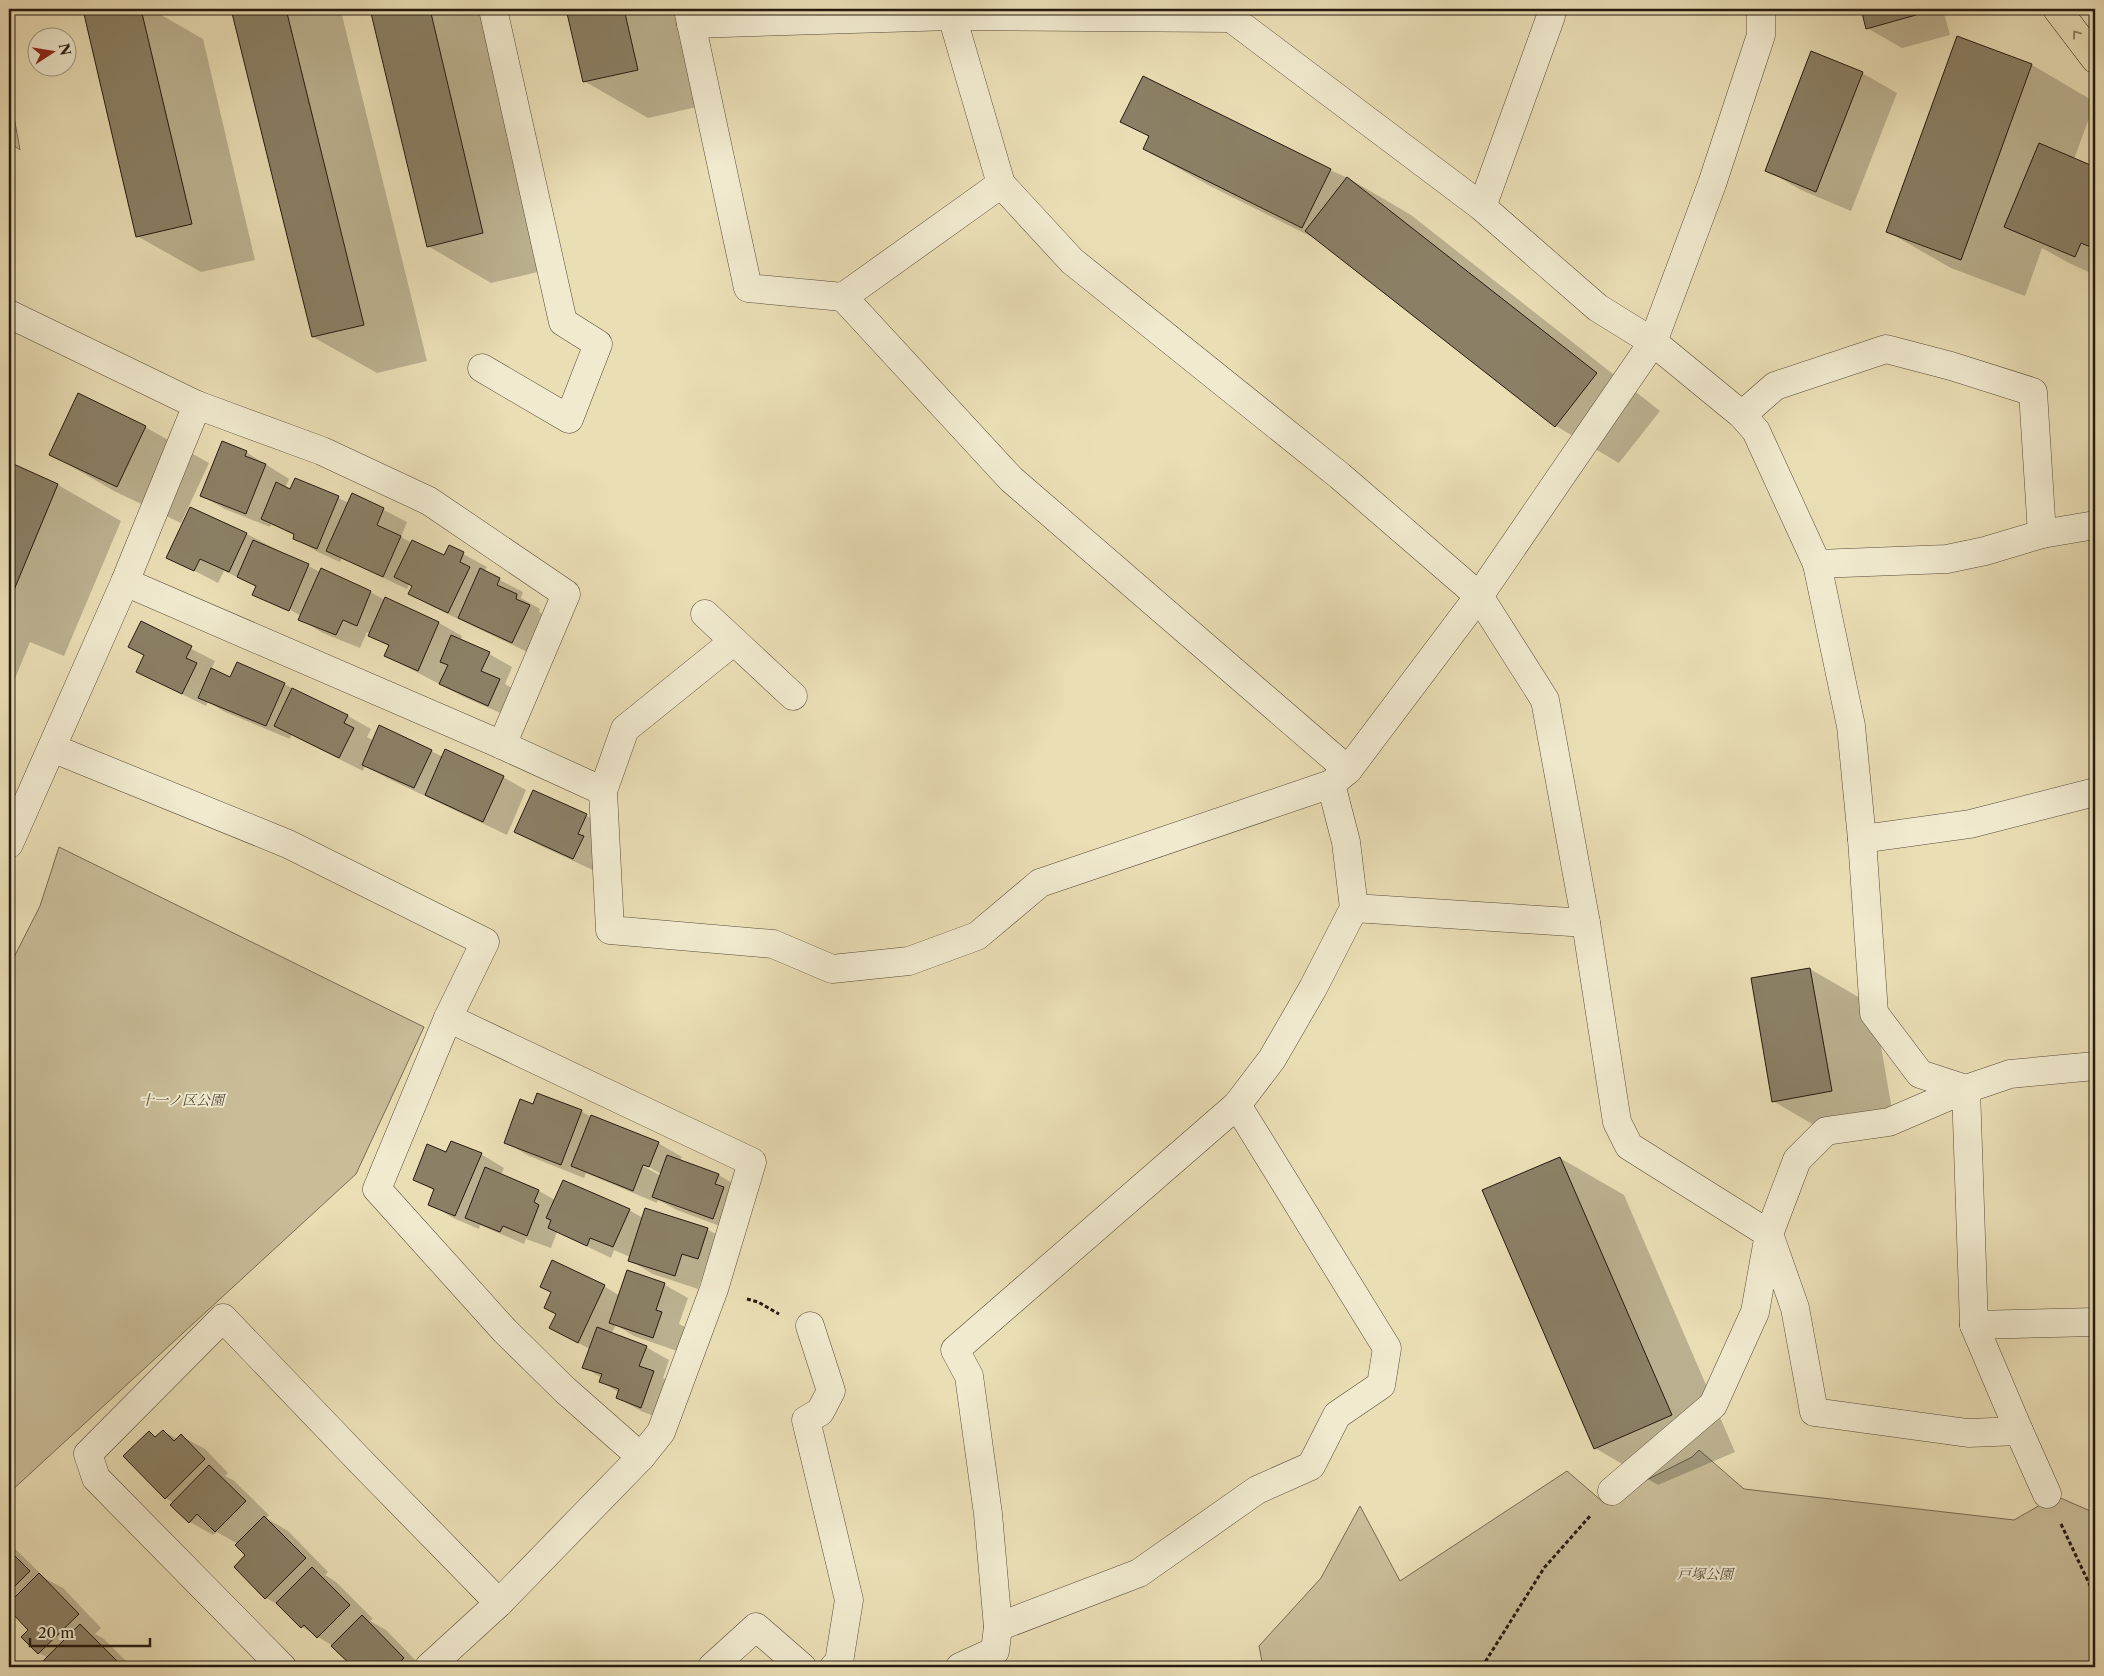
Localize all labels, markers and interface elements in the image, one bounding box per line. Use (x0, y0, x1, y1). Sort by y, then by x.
north arrow (28, 28, 78, 78)
one-way arrow (2073, 30, 2082, 40)
text: N (55, 41, 75, 57)
park label: 十一ノ区公園 (140, 1091, 226, 1109)
park label: 戸塚公園 (1677, 1565, 1735, 1583)
scale bar (30, 1616, 150, 1648)
text: 20 m (38, 1623, 74, 1642)

